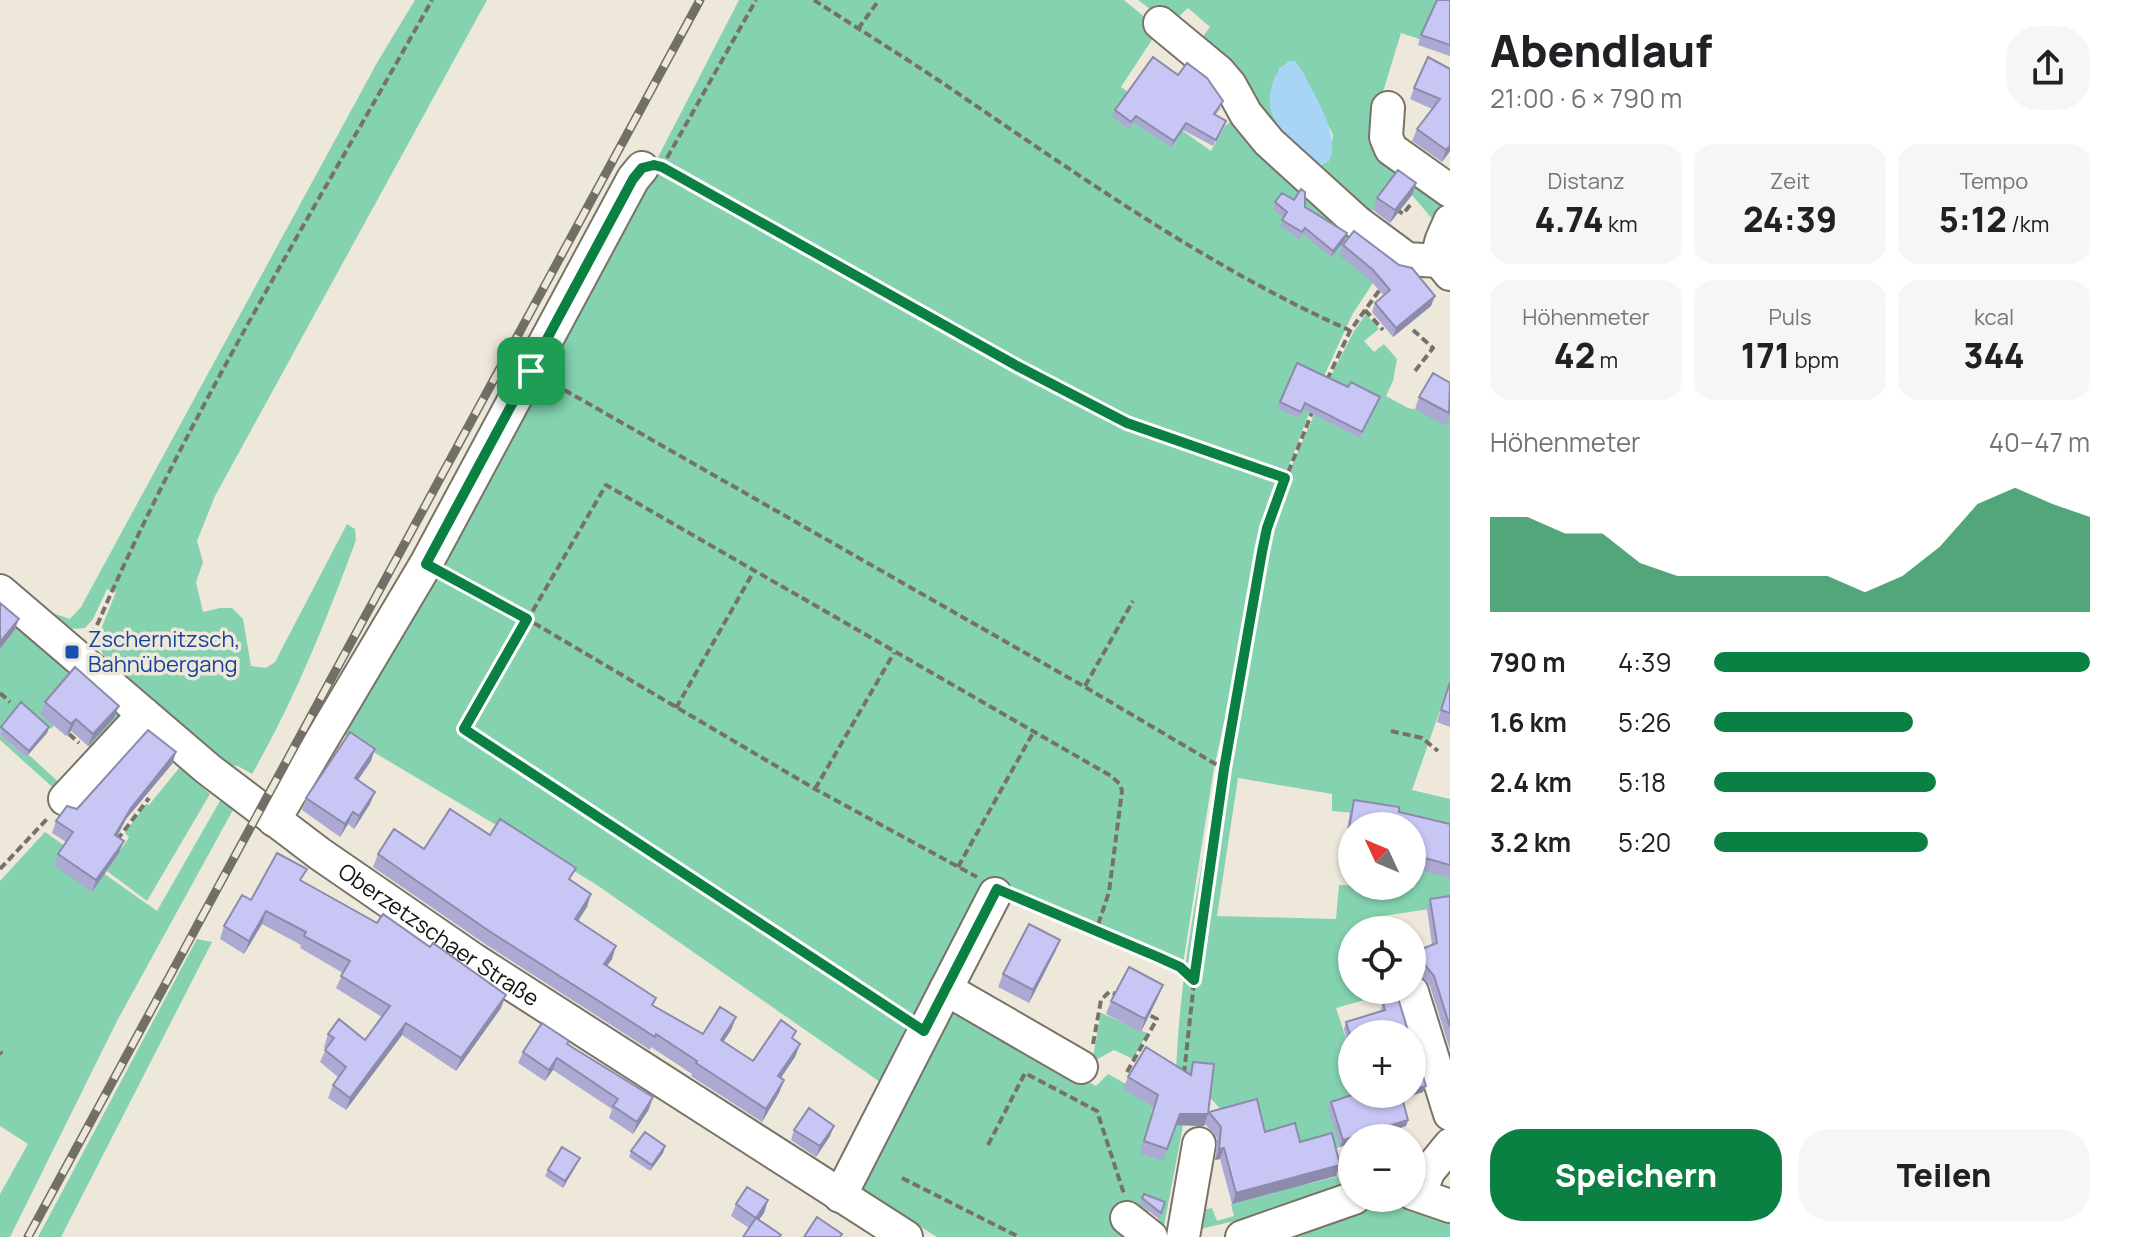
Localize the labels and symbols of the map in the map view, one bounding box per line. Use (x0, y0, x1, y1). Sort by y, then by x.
pin (497, 337, 565, 405)
place label: Zschernitzsch, Bahnübergang (88, 624, 240, 679)
marker: Zschernitzsch, Bahnübergang (63, 643, 81, 661)
north arrow (1338, 812, 1426, 900)
street label: Oberzetzschaer Straße (332, 856, 545, 1013)

